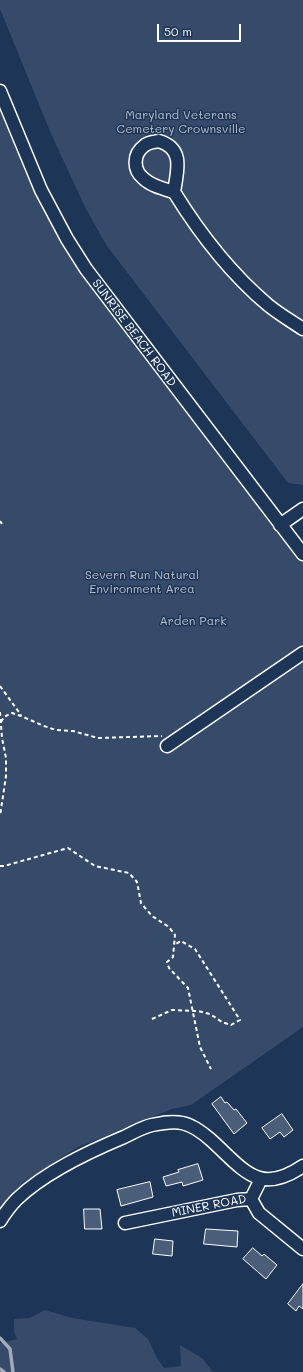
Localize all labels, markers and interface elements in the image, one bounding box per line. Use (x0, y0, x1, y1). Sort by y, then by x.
scale bar (159, 16, 243, 42)
text: 50 m (164, 23, 192, 39)
park label: Maryland Veterans Cemetery Crownsville (117, 108, 245, 136)
street label: SUNRISE BEACH ROAD (89, 276, 179, 390)
park label: Severn Run Natural Environment Area (85, 568, 199, 596)
park label: Arden Park (159, 614, 227, 628)
street label: MINER ROAD (170, 1192, 248, 1220)

